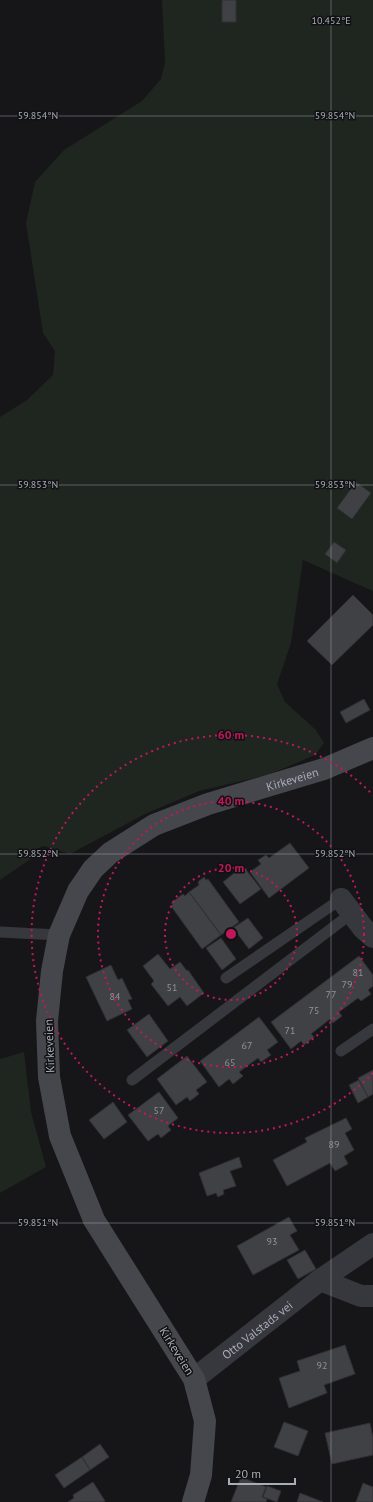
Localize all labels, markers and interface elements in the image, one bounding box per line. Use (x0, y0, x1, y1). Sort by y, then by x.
text: 10.452°E (312, 14, 351, 27)
text: 59.854°N (18, 109, 58, 122)
text: 59.854°N (315, 109, 355, 122)
text: 59.853°N (18, 478, 58, 491)
text: 59.853°N (315, 478, 355, 491)
text: 60 m (218, 727, 244, 742)
street label: Kirkeveien (264, 764, 320, 794)
text: 40 m (218, 793, 244, 808)
text: 59.852°N (18, 847, 58, 860)
text: 59.852°N (315, 847, 355, 860)
text: 20 m (218, 860, 244, 875)
centre of rings (224, 927, 238, 941)
house number: 81 (353, 966, 363, 979)
house number: 79 (342, 978, 352, 991)
house number: 51 (167, 981, 177, 994)
house number: 77 (326, 988, 336, 1001)
house number: 84 (110, 990, 121, 1003)
house number: 75 (309, 1004, 319, 1017)
street label: Kirkeveien (41, 1019, 57, 1073)
house number: 71 (285, 1024, 295, 1037)
house number: 67 (242, 1039, 252, 1052)
house number: 65 (225, 1056, 235, 1069)
house number: 57 (154, 1104, 164, 1117)
house number: 89 (329, 1138, 339, 1151)
text: 59.851°N (18, 1216, 58, 1229)
text: 59.851°N (315, 1216, 355, 1229)
house number: 93 (267, 1235, 277, 1248)
street label: Otto Valstads vei (219, 1297, 295, 1362)
street label: Kirkeveien (156, 1324, 198, 1378)
house number: 92 (317, 1359, 327, 1372)
scale bar (229, 1460, 295, 1486)
text: 20 m (235, 1466, 261, 1481)

